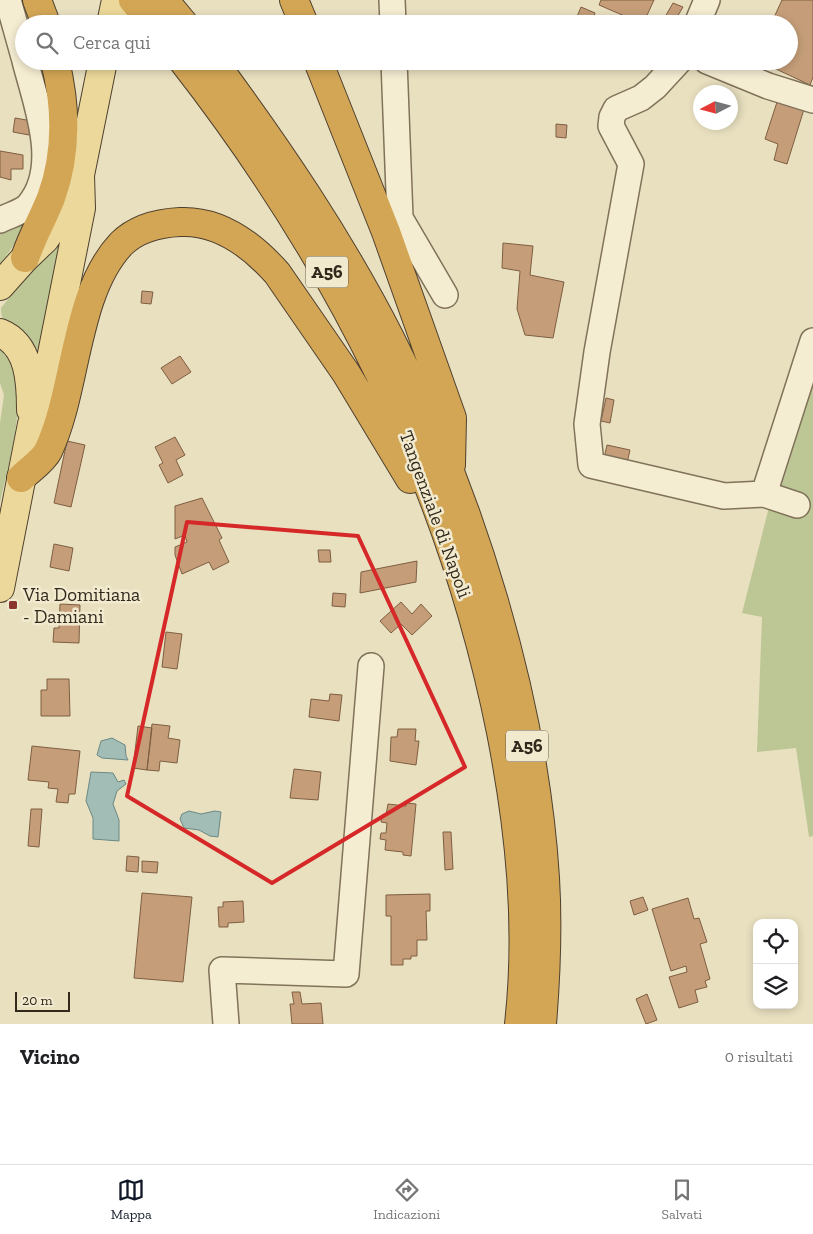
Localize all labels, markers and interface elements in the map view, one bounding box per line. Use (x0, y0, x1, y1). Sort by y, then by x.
search box (15, 15, 798, 70)
icon: search (33, 29, 61, 57)
text: Cerca qui (73, 31, 151, 54)
north arrow (693, 85, 738, 130)
road number: A56 (306, 256, 348, 288)
street label: Tangenziale di Napoli (395, 427, 477, 601)
place label: Via Domitiana - Damiani (22, 583, 140, 628)
marker: Via Domitiana - Damiani (7, 599, 19, 611)
road number: A56 (506, 730, 548, 761)
map controls (753, 919, 798, 1009)
button: locate (753, 919, 798, 964)
button: layers (753, 964, 798, 1009)
scale bar (15, 989, 70, 1012)
text: 20 m (22, 992, 53, 1009)
text: Vicino (20, 1044, 80, 1069)
text: 0 risultati (725, 1047, 793, 1066)
tab: Mappa (111, 1176, 152, 1223)
tab: Indicazioni (373, 1176, 440, 1223)
tab: Salvati (662, 1176, 702, 1223)

